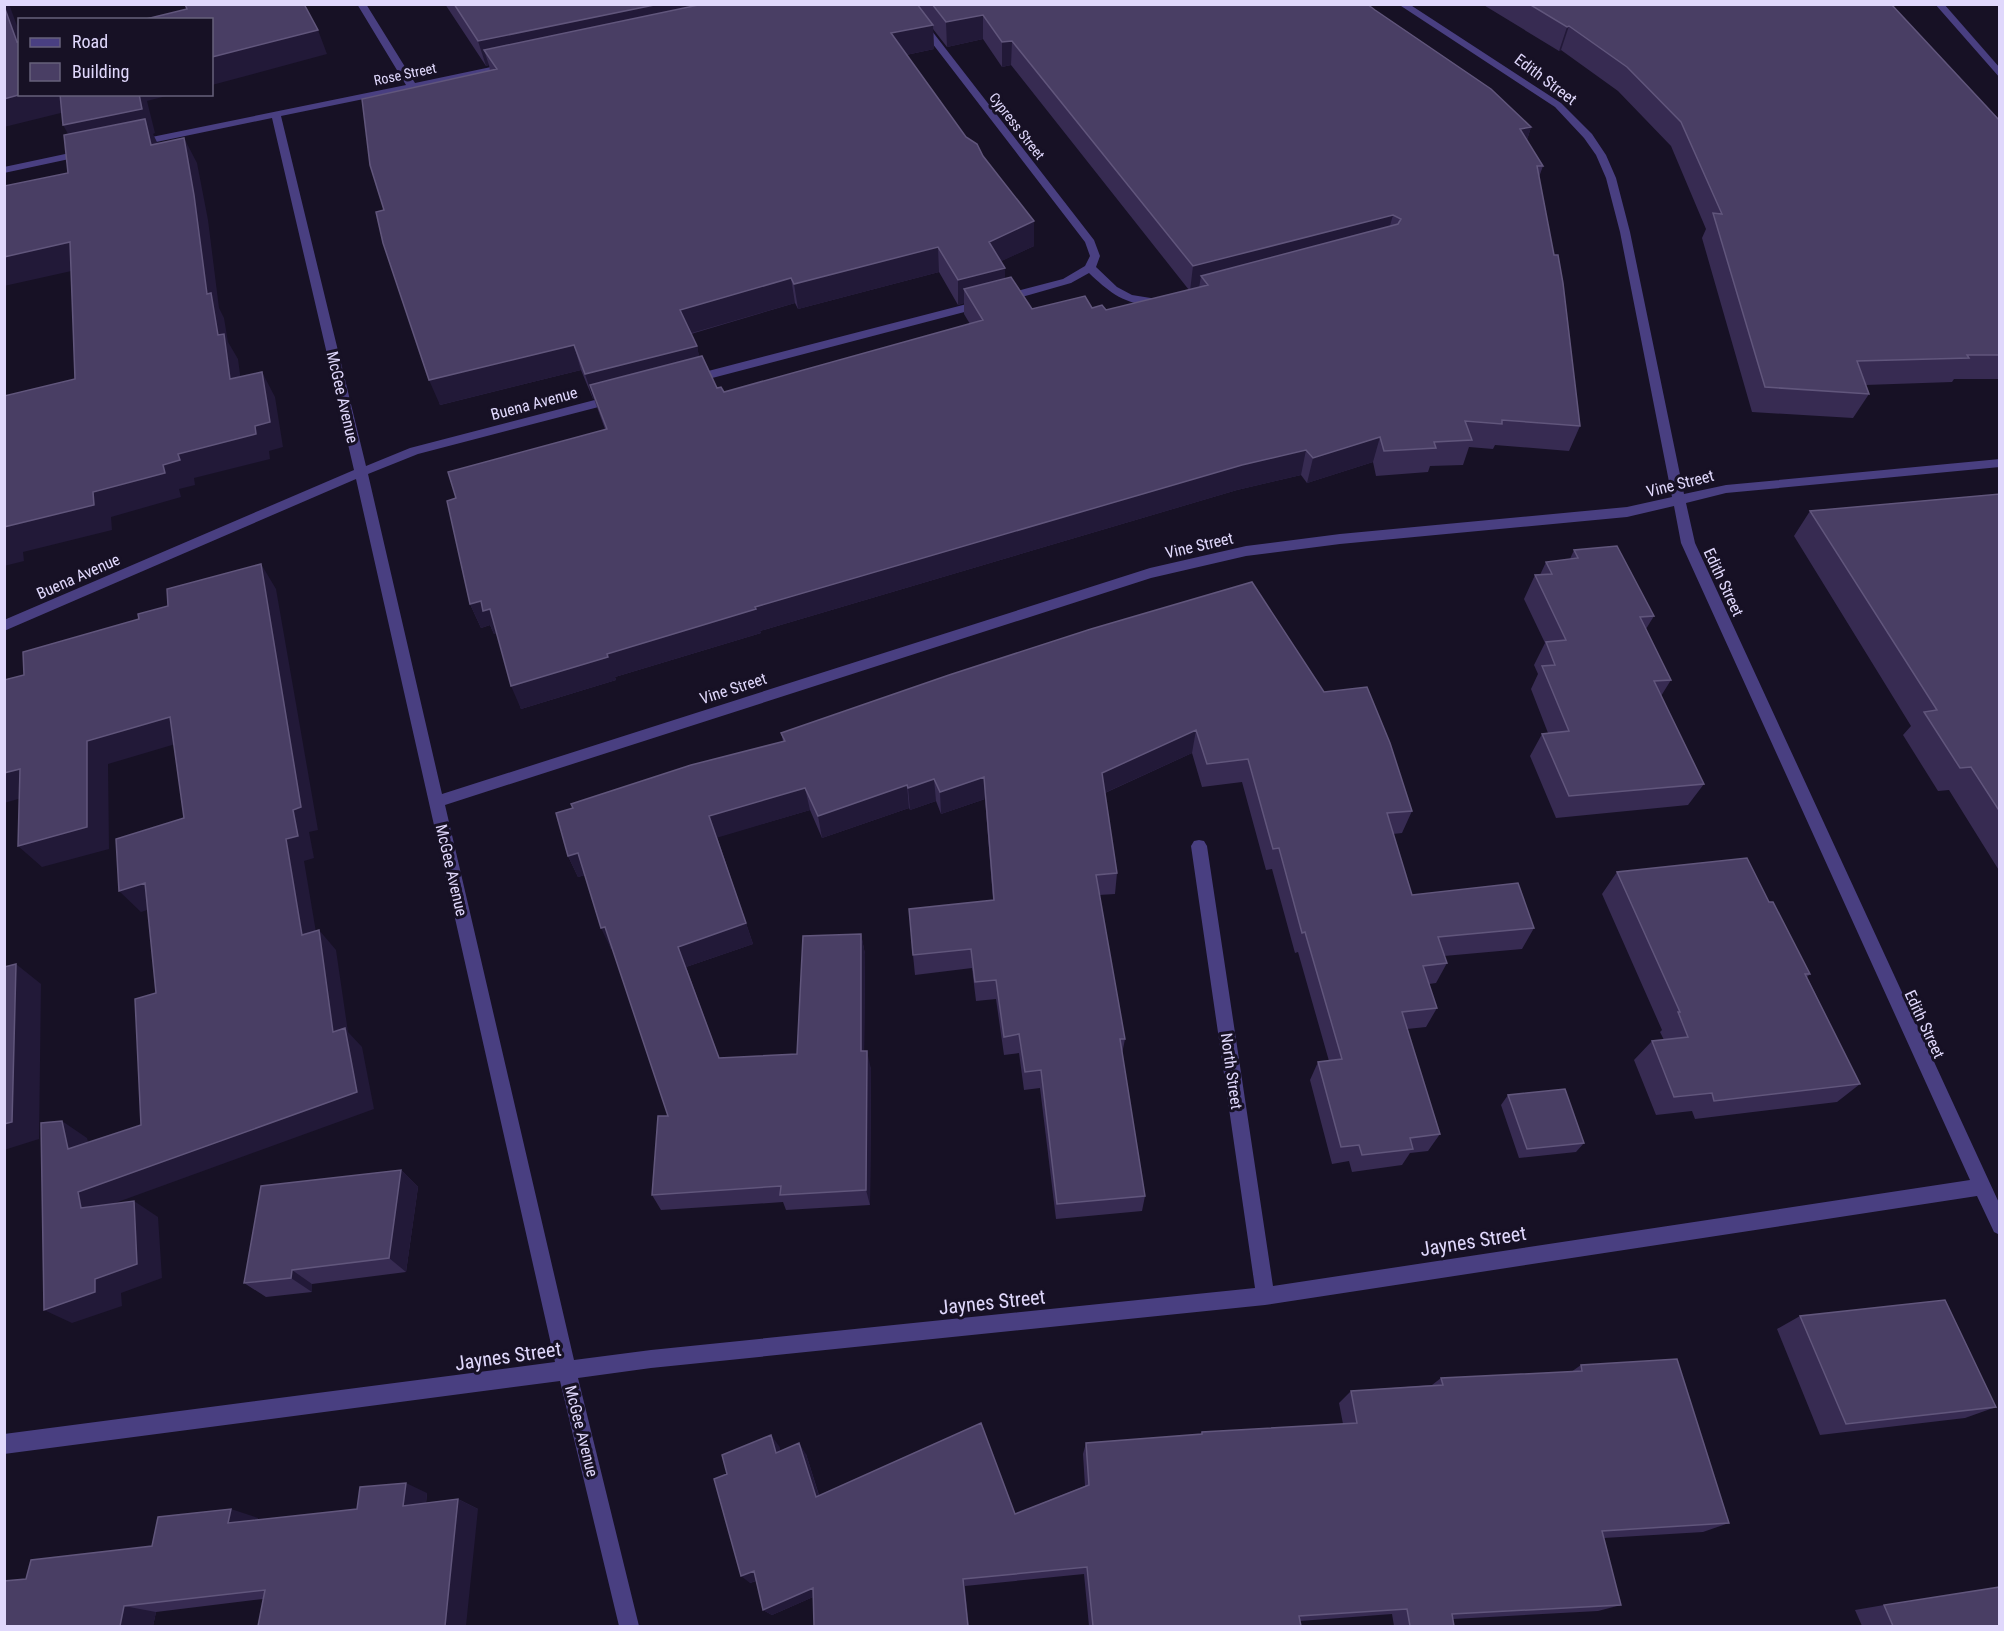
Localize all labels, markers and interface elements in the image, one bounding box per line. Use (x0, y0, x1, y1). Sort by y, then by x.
legend (18, 18, 213, 96)
text: Road (72, 31, 108, 52)
street label: Edith Street (1511, 50, 1581, 109)
street label: Rose Street (372, 60, 438, 88)
text: Building (72, 61, 129, 82)
street label: Cypress Street (986, 89, 1048, 163)
street label: McGee Avenue (323, 349, 362, 445)
street label: Buena Avenue (489, 383, 580, 424)
street label: Vine Street (1644, 466, 1716, 501)
street label: Vine Street (1163, 528, 1235, 563)
street label: Edith Street (1700, 545, 1748, 620)
street label: Buena Avenue (34, 550, 123, 603)
street label: Vine Street (697, 669, 769, 708)
street label: McGee Avenue (432, 822, 471, 918)
street label: Edith Street (1901, 987, 1949, 1062)
street label: North Street (1217, 1032, 1246, 1111)
street label: Jaynes Street (1418, 1221, 1528, 1261)
street label: Jaynes Street (937, 1284, 1047, 1320)
street label: Jaynes Street (453, 1337, 563, 1375)
street label: McGee Avenue (561, 1383, 602, 1479)

